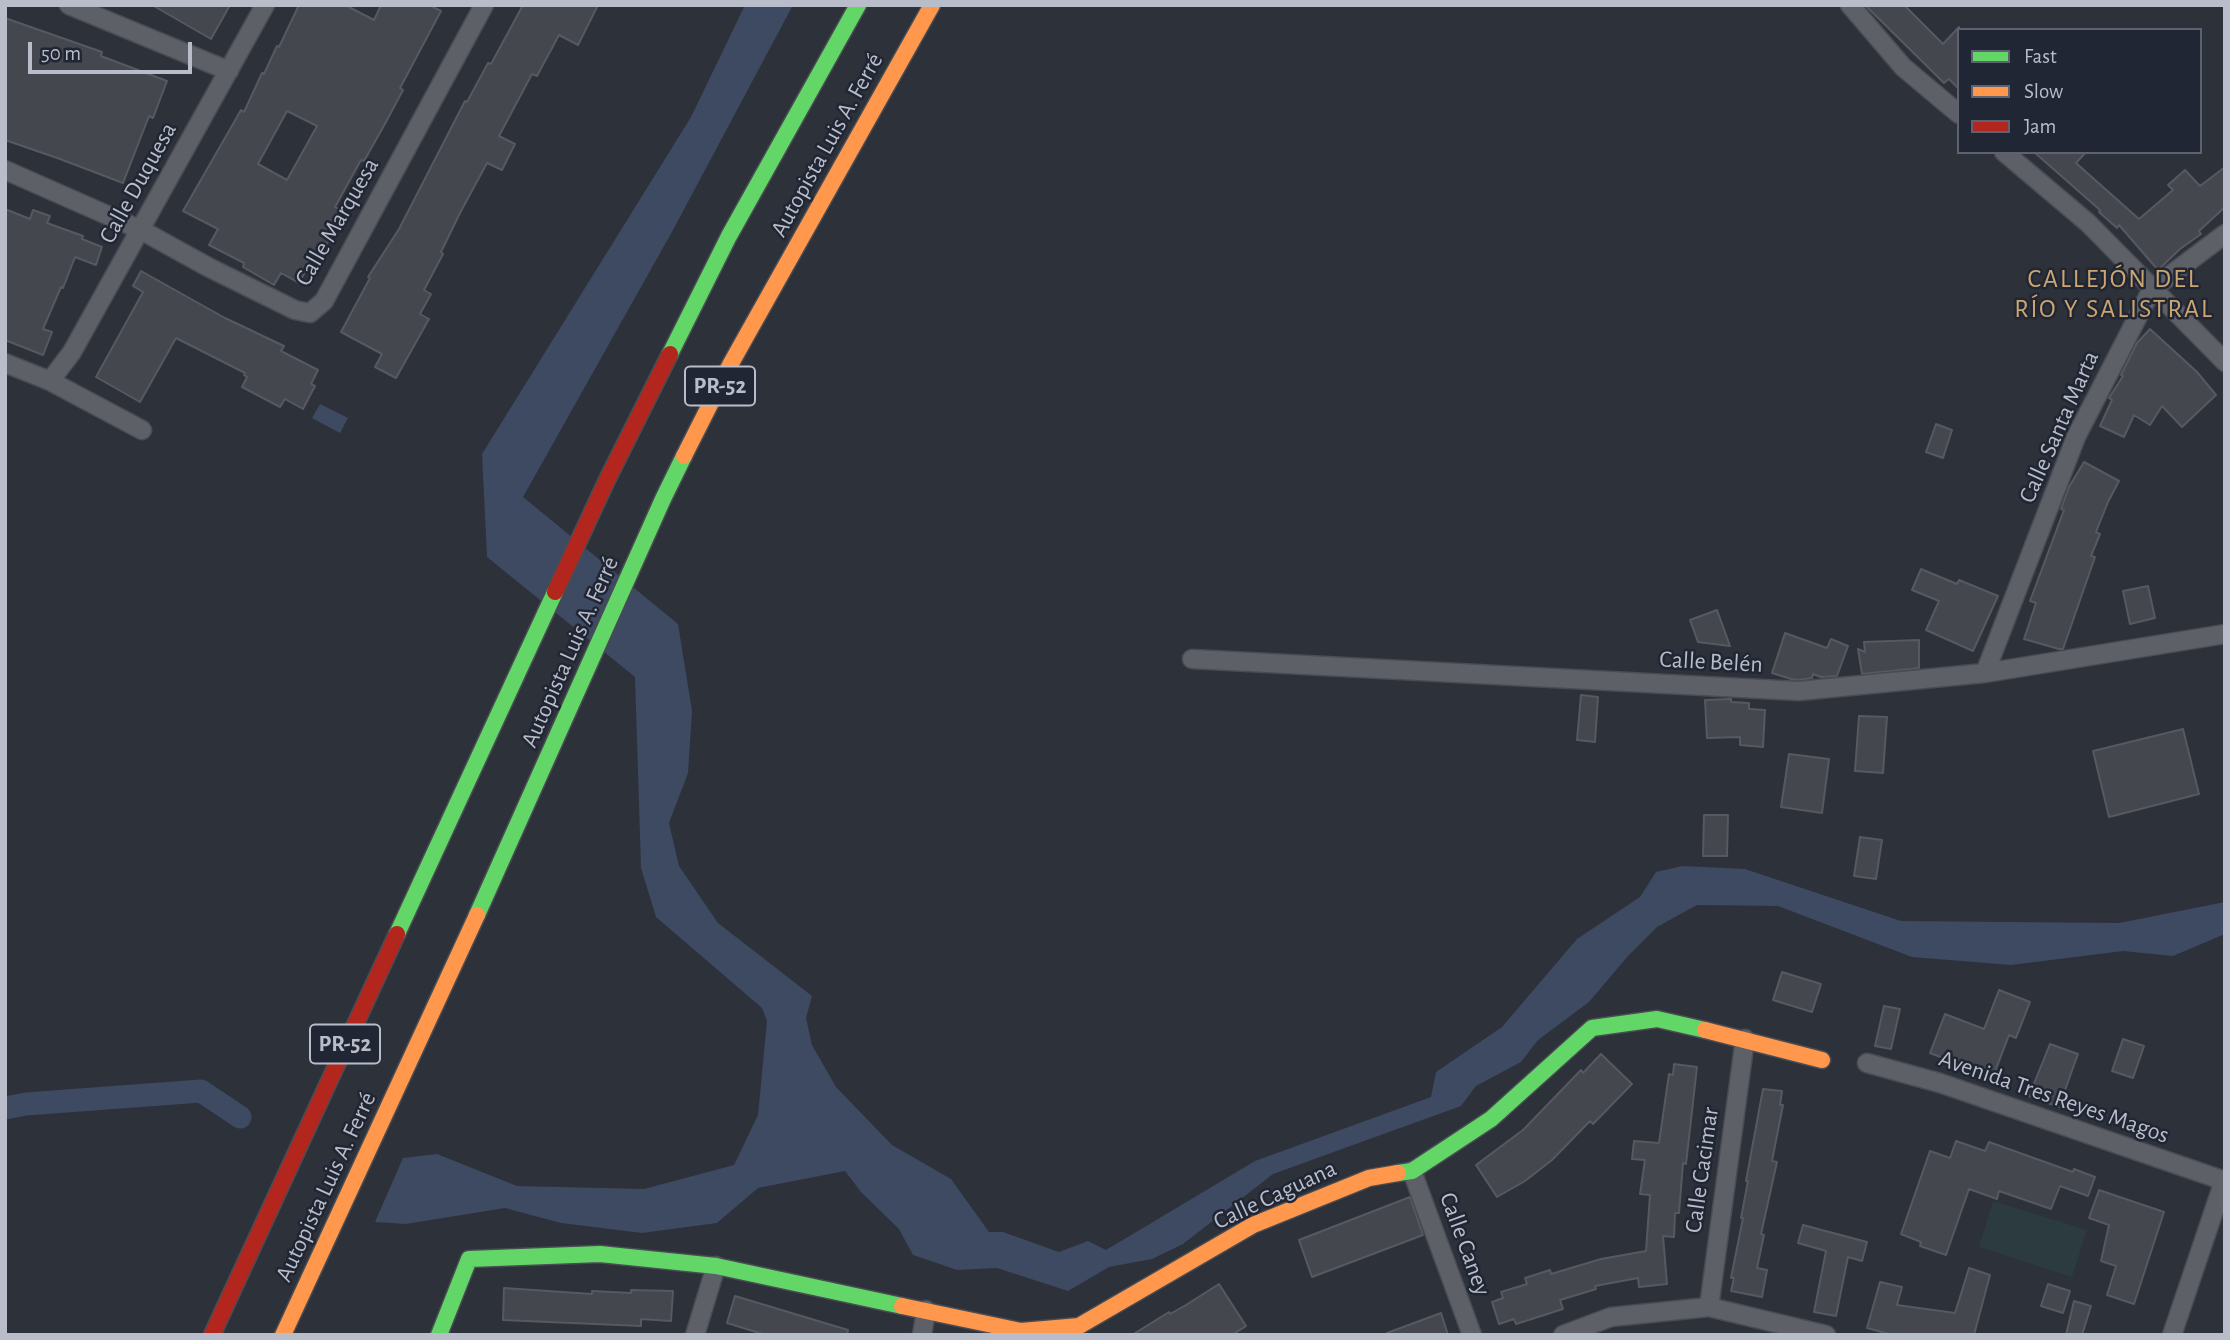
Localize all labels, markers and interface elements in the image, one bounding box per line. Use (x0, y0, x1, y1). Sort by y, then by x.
scale bar (32, 28, 196, 72)
legend (1957, 28, 2202, 154)
text: 50 m (41, 43, 81, 64)
text: Fast (2024, 46, 2057, 67)
street label: Autopista Luis A. Ferré (765, 48, 889, 242)
text: Slow (2024, 81, 2063, 102)
text: Jam (2024, 116, 2056, 137)
street label: Calle Duquesa (93, 118, 183, 248)
street label: Calle Marquesa (289, 153, 385, 291)
district label: CALLEJÓN DEL RÍO Y SALISTRAL (2016, 263, 2212, 324)
street label: Calle Santa Marta (2013, 347, 2105, 507)
road number: PR-52 (685, 366, 755, 406)
street label: Autopista Luis A. Ferré (515, 552, 625, 752)
street label: Calle Belén (1659, 645, 1763, 679)
road number: PR-52 (310, 1024, 380, 1064)
street label: Avenida Tres Reyes Magos (1935, 1044, 2173, 1150)
street label: Autopista Luis A. Ferré (269, 1088, 383, 1286)
street label: Calle Cacimar (1679, 1105, 1725, 1235)
street label: Calle Caguana (1209, 1154, 1341, 1236)
street label: Calle Caney (1433, 1189, 1497, 1299)

